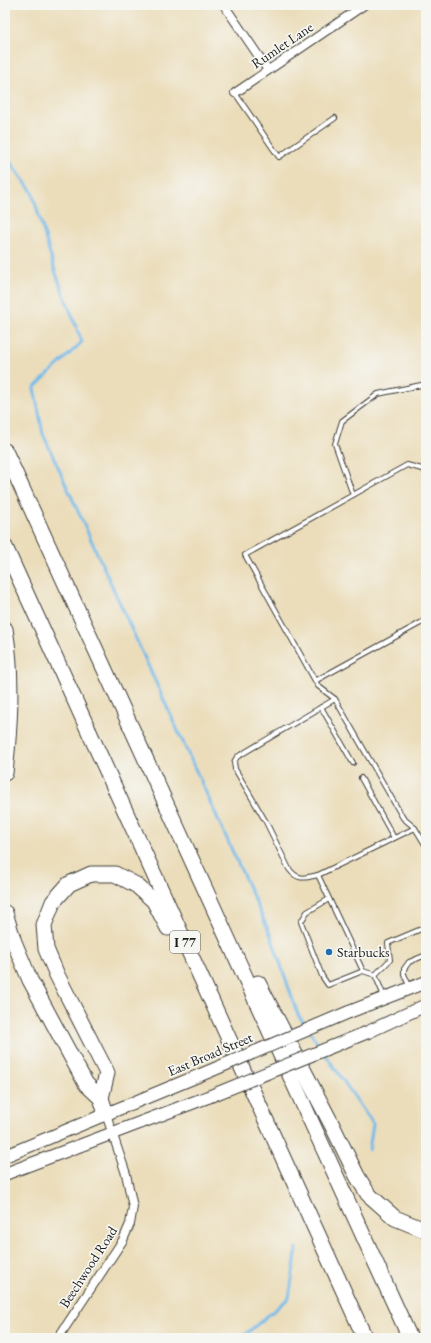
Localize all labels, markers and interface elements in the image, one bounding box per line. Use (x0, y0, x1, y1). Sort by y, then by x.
street label: Rumlet Lane (248, 17, 317, 72)
road number: I 77 (170, 931, 200, 953)
place label: Starbucks (337, 943, 390, 961)
marker: Starbucks (324, 947, 334, 957)
street label: East Broad Street (165, 1028, 256, 1080)
street label: Beechwood Road (55, 1222, 122, 1311)

